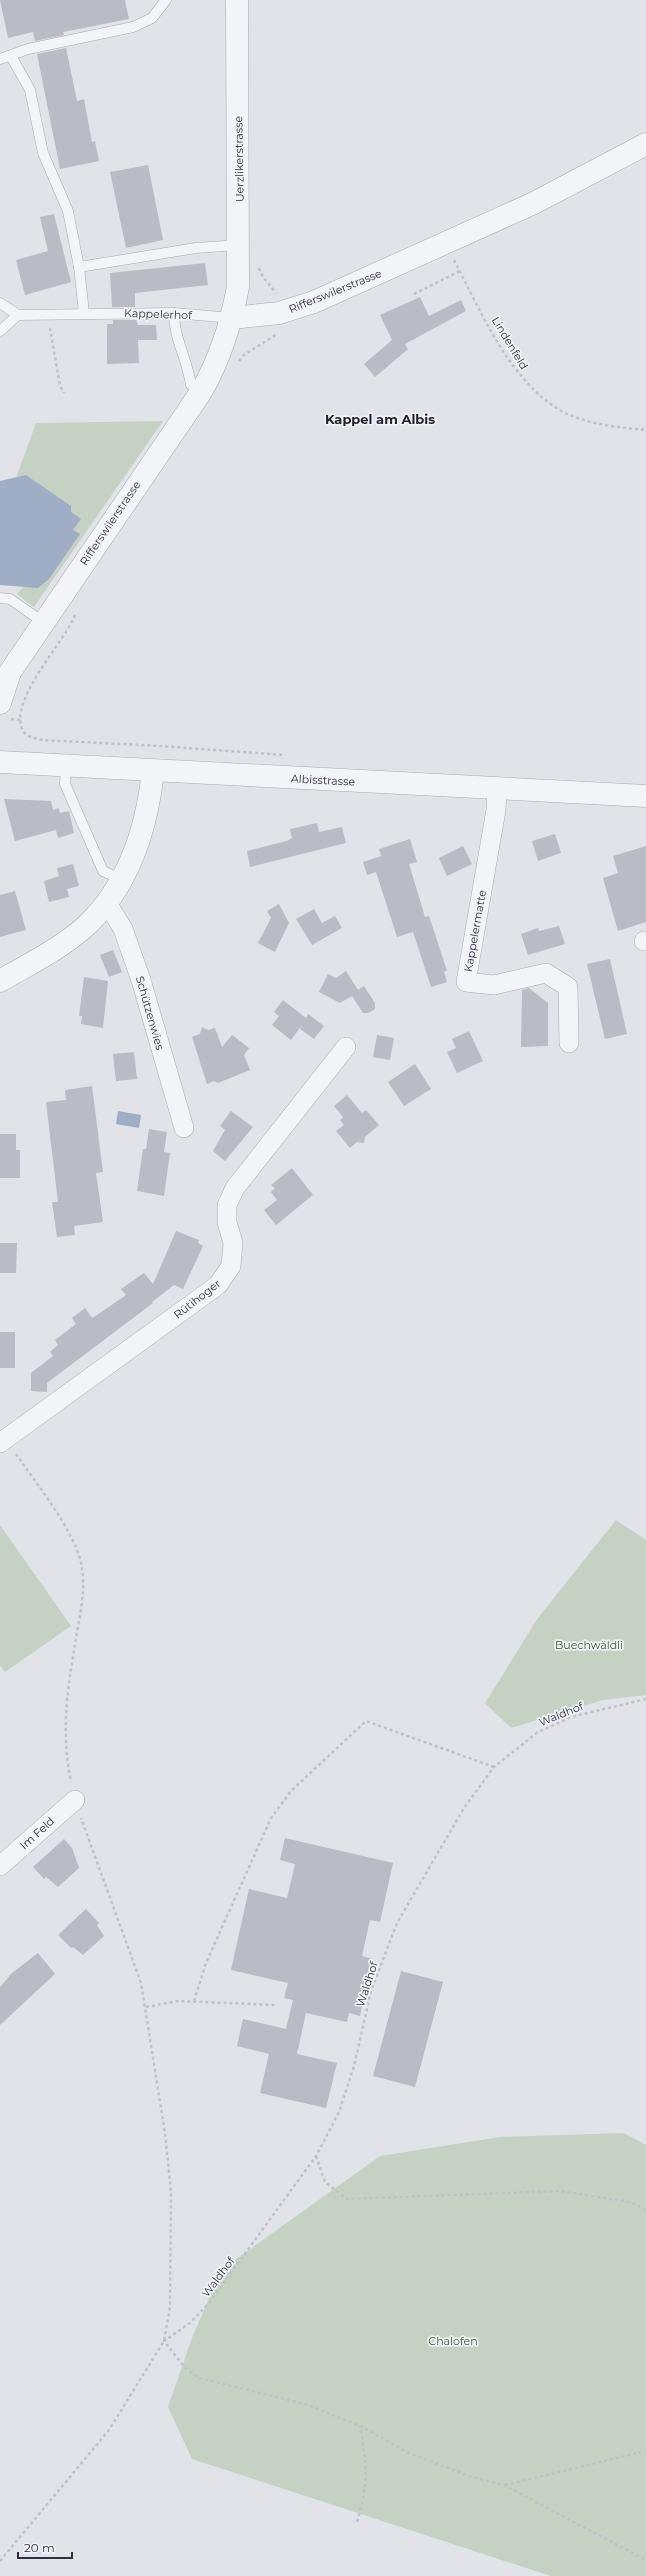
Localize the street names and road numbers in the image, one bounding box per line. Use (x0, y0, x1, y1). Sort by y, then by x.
street label: Uerzlikerstrasse (231, 115, 247, 202)
street label: Rifferswilerstrasse (287, 266, 384, 316)
street label: Kappelerhof (124, 306, 193, 322)
street label: Lindenfeld (489, 314, 531, 372)
street label: Rifferswilerstrasse (77, 478, 144, 568)
street label: Albisstrasse (291, 771, 356, 789)
street label: Kappelermatte (461, 889, 489, 973)
street label: Schützenwies (133, 974, 167, 1052)
street label: Rütihoger (171, 1276, 223, 1322)
street label: Waldhof (537, 1698, 586, 1729)
street label: Im Feld (17, 1814, 57, 1852)
street label: Waldhof (353, 1958, 381, 2008)
street label: Waldhof (198, 2253, 238, 2300)

